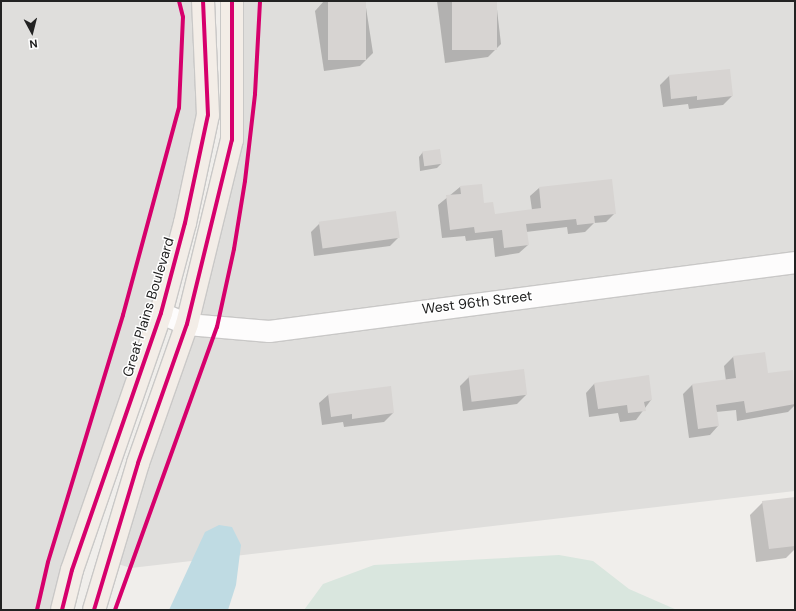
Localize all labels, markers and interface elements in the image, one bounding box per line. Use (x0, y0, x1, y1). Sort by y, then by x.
north arrow (12, 12, 52, 52)
text: N (29, 36, 38, 51)
street label: Great Plains Boulevard (119, 235, 177, 379)
street label: West 96th Street (421, 287, 533, 317)

